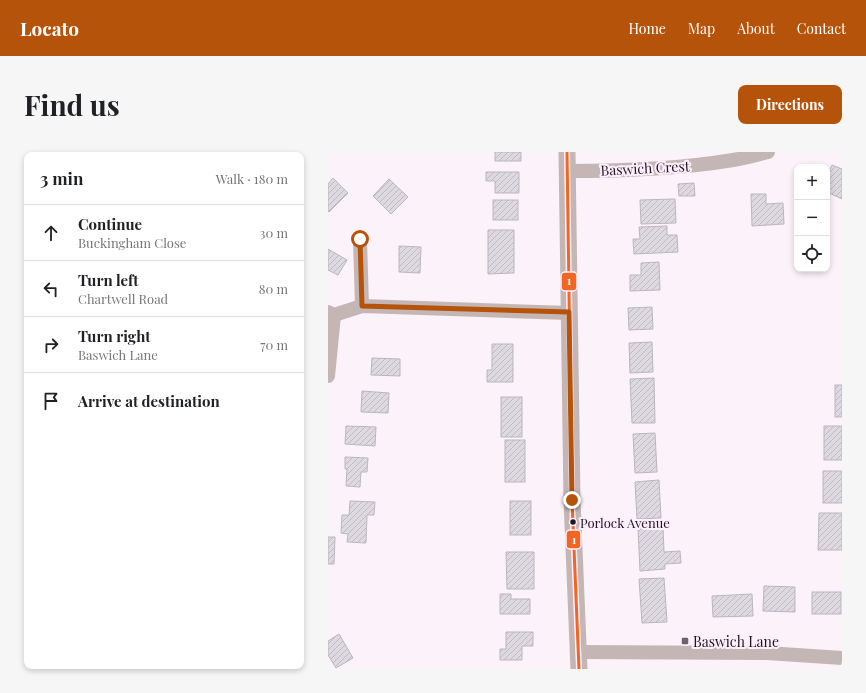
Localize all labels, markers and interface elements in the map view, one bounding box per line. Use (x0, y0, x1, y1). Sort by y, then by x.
text: Locato (20, 15, 79, 41)
text: Home (628, 19, 666, 38)
text: Map (688, 19, 715, 38)
text: About (737, 19, 775, 38)
text: Contact (797, 19, 846, 38)
button: Directions (738, 85, 842, 124)
text: Find us (24, 86, 120, 123)
street label: Baswich Crest (600, 156, 691, 180)
map controls (794, 164, 830, 272)
button: + (794, 164, 830, 200)
text: 3 min (40, 167, 83, 189)
text: Walk · 180 m (216, 170, 288, 187)
button: − (794, 200, 830, 236)
text: Continue (78, 214, 142, 234)
icon: ahead (40, 222, 62, 244)
text: 30 m (260, 224, 288, 241)
route start (351, 230, 369, 248)
text: Buckingham Close (78, 234, 186, 251)
button: locate (794, 236, 830, 272)
text: Turn left (78, 270, 139, 290)
line badge: 1 (561, 272, 577, 291)
text: 1 (567, 273, 571, 288)
icon: left (40, 278, 62, 300)
text: 80 m (259, 280, 288, 297)
text: Chartwell Road (78, 290, 168, 307)
text: Turn right (78, 326, 151, 346)
icon: right (40, 334, 62, 356)
text: 70 m (260, 336, 288, 353)
text: Baswich Lane (78, 346, 158, 363)
icon: arrive (40, 390, 62, 412)
text: Arrive at destination (78, 391, 220, 411)
route end (563, 491, 581, 509)
place label: Porlock Avenue (580, 514, 670, 531)
marker: Porlock Avenue (568, 517, 578, 527)
line badge: 1 (566, 530, 581, 549)
text: 1 (572, 532, 576, 547)
place label: Baswich Lane (693, 632, 779, 651)
marker: Baswich Lane (680, 636, 690, 646)

